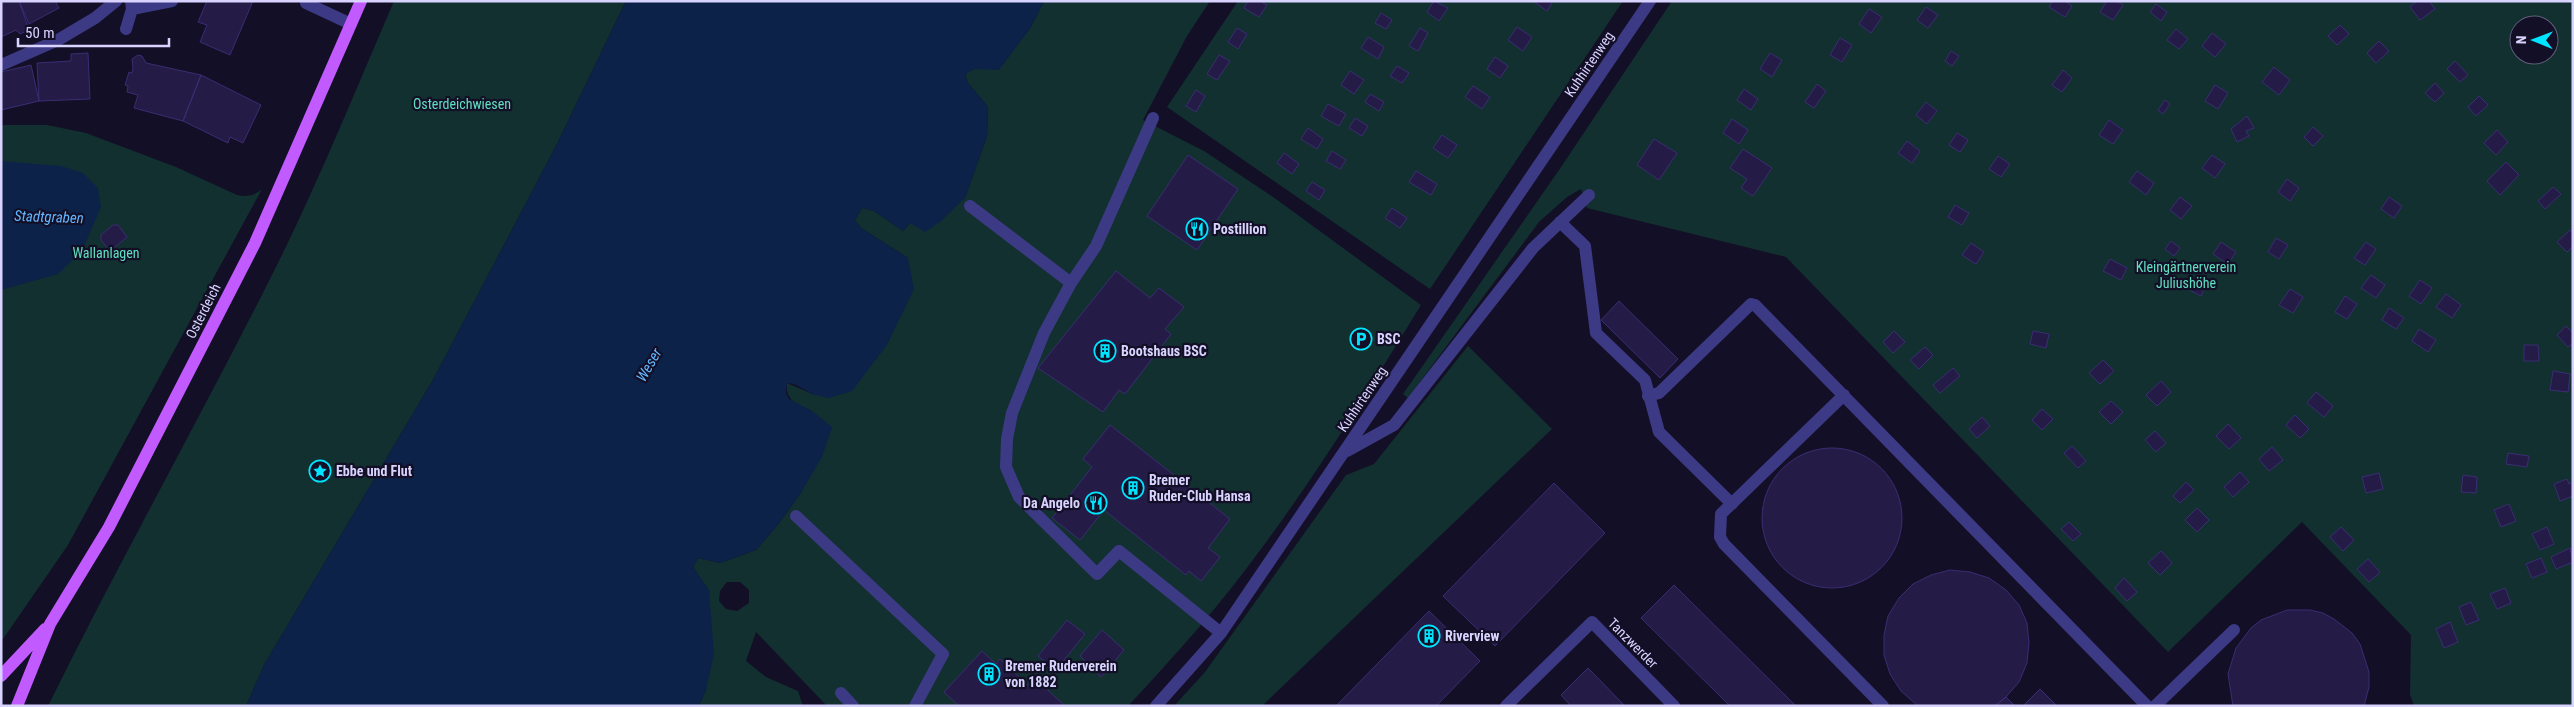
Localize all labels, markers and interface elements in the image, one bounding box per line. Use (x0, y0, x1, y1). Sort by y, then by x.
scale bar (18, 15, 169, 47)
north arrow (2509, 15, 2559, 65)
text: 50 m (25, 24, 55, 42)
street label: Kuhhirtenweg (1561, 28, 1617, 100)
text: N (2513, 35, 2529, 44)
park label: Osterdeichwiesen (413, 96, 511, 112)
water label: Stadtgraben (14, 207, 84, 227)
restaurant icon: Postillion (1185, 217, 1209, 241)
place label: Postillion (1213, 221, 1267, 237)
park label: Wallanlagen (72, 245, 140, 261)
park label: Kleingärtnerverein Juliushöhe (2136, 259, 2236, 291)
street label: Osterdeich (182, 281, 224, 341)
parking icon: BSC (1349, 327, 1373, 351)
place label: BSC (1377, 331, 1400, 347)
building icon: Bootshaus BSC (1093, 339, 1117, 363)
place label: Bootshaus BSC (1121, 343, 1207, 359)
water label: Weser (632, 345, 666, 385)
street label: Kuhhirtenweg (1334, 363, 1390, 435)
place icon: Ebbe und Flut (308, 459, 332, 483)
place label: Ebbe und Flut (336, 463, 412, 479)
place label: Bremer Ruder-Club Hansa (1149, 472, 1251, 504)
building icon: Bremer Ruder-Club Hansa (1121, 476, 1145, 500)
restaurant icon: Da Angelo (1084, 491, 1108, 515)
place label: Da Angelo (1023, 495, 1080, 511)
street label: Tanzwerder (1605, 615, 1661, 671)
building icon: Riverview (1417, 624, 1441, 648)
place label: Riverview (1445, 628, 1499, 644)
place label: Bremer Ruderverein von 1882 (1005, 658, 1117, 690)
building icon: Bremer Ruderverein von 1882 (977, 662, 1001, 686)

